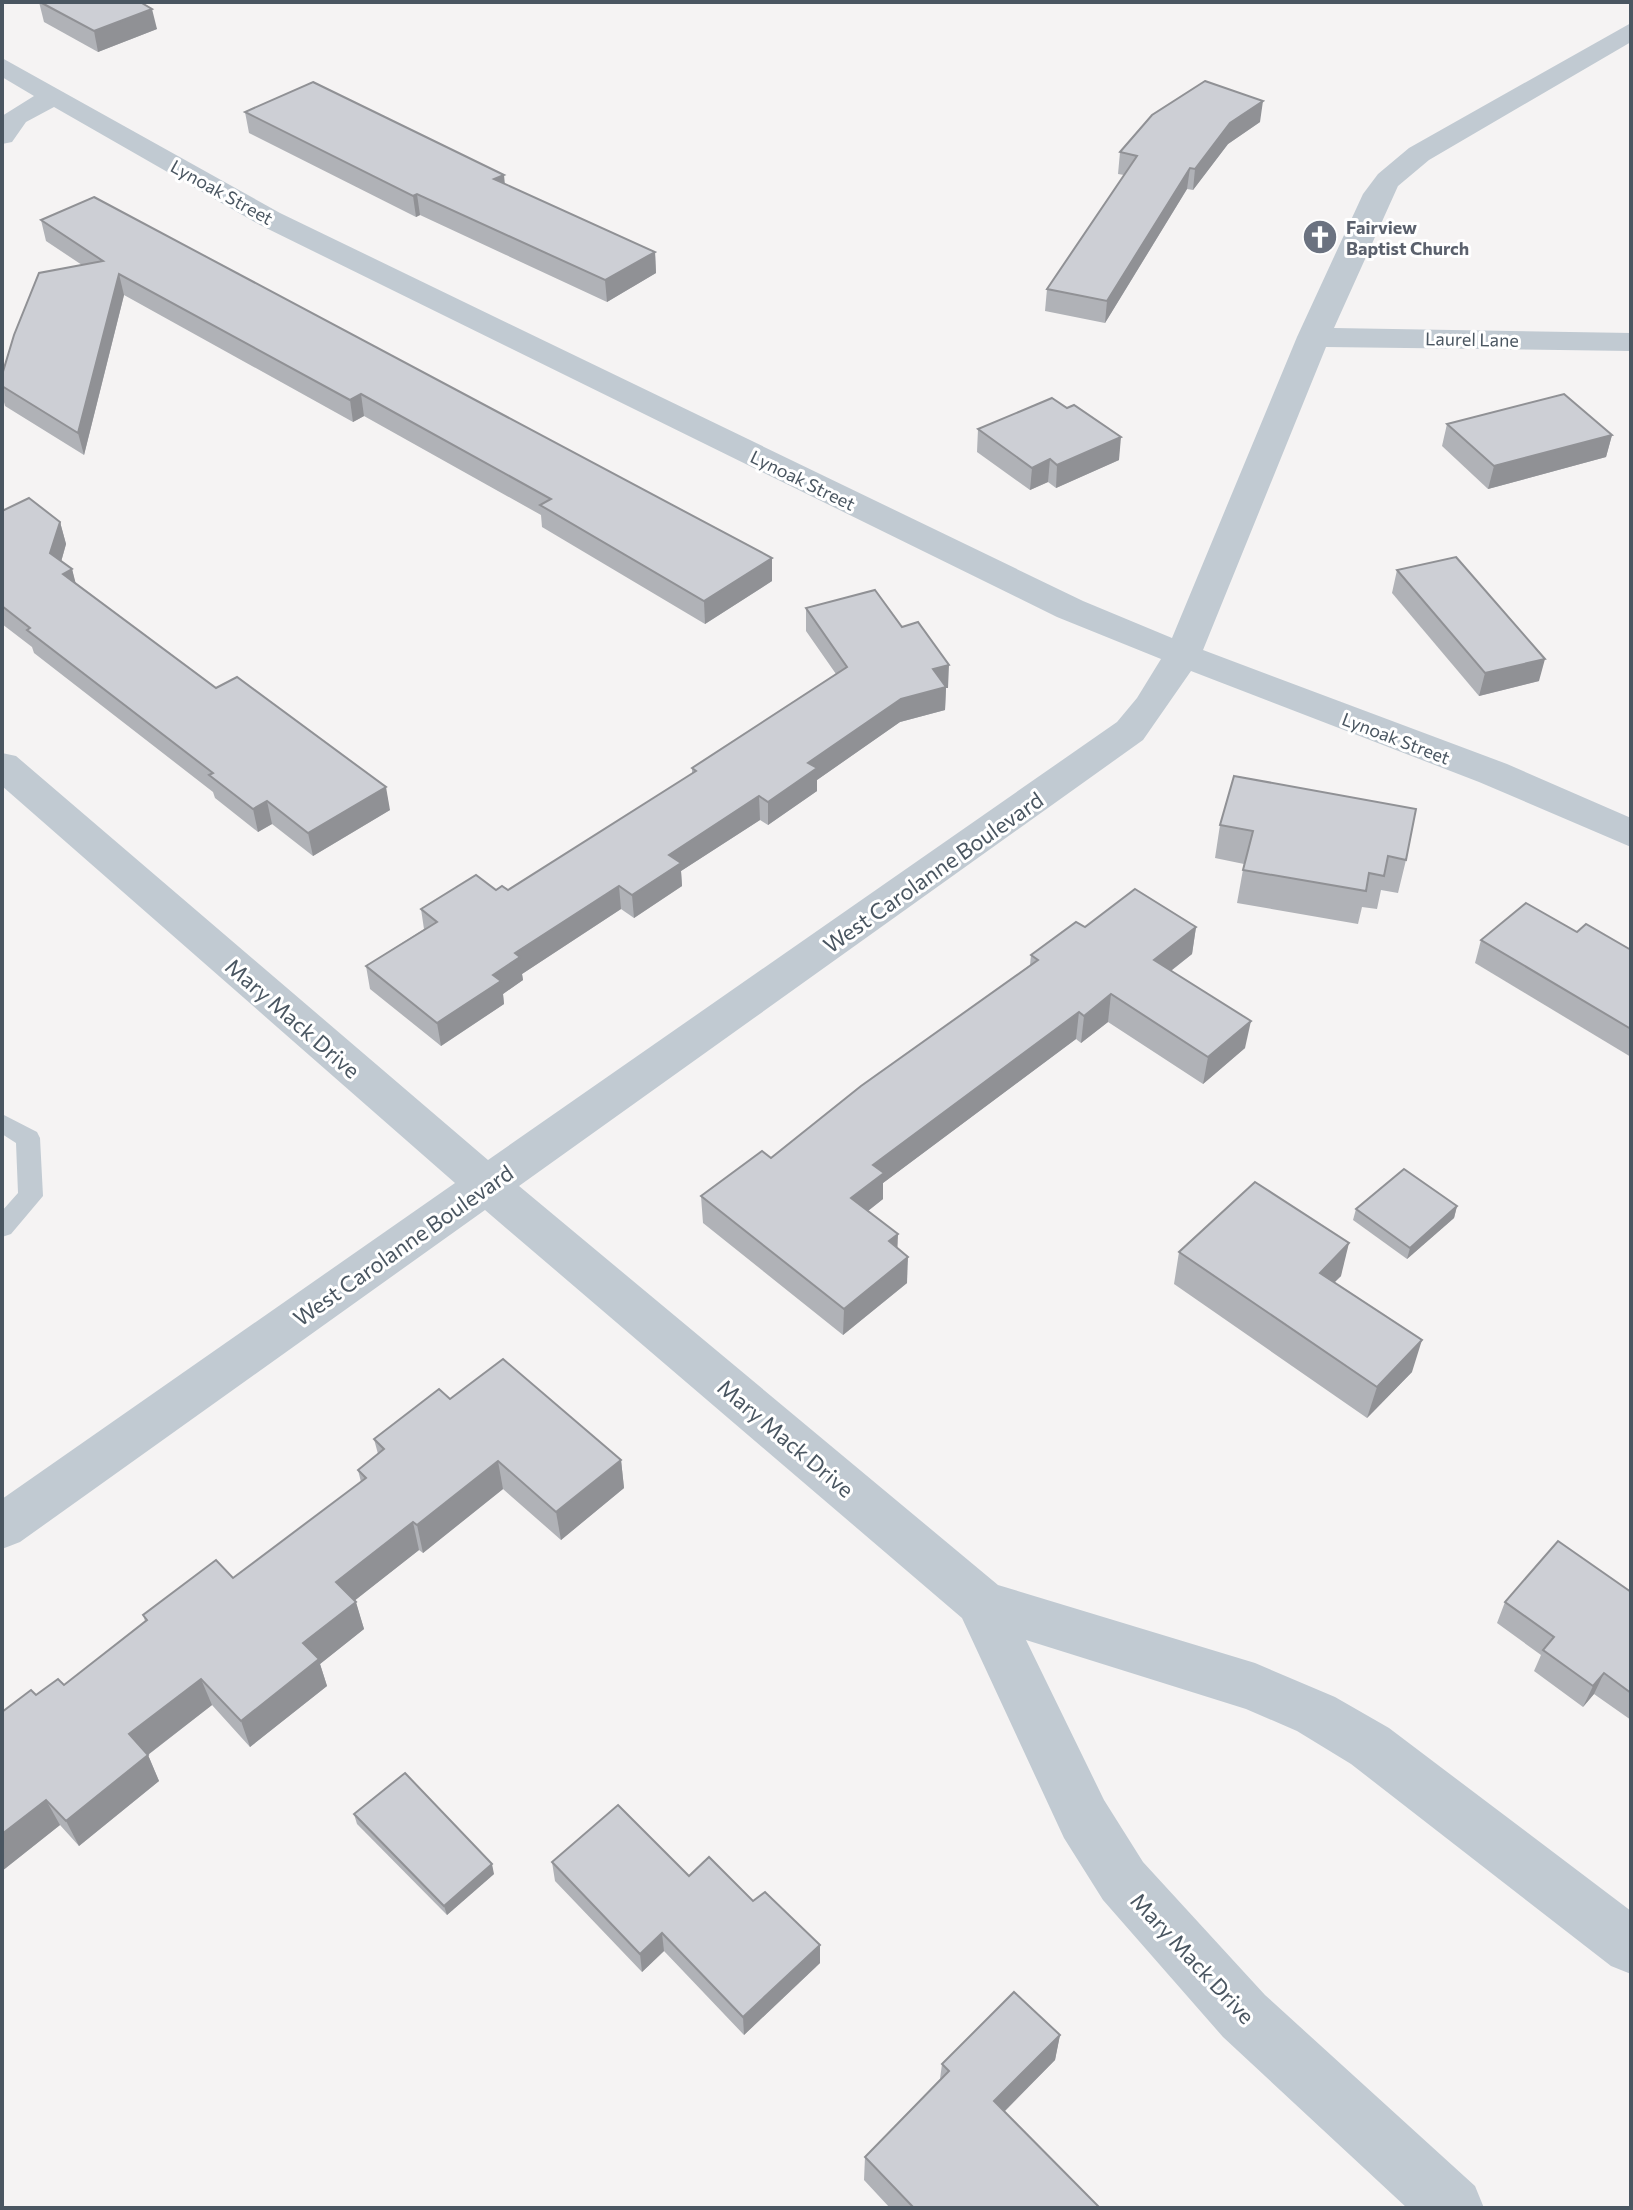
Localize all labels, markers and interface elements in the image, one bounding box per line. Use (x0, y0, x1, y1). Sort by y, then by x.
street label: Lynoak Street (167, 155, 277, 229)
place label: Fairview Baptist Church (1346, 216, 1469, 259)
church icon: Fairview Baptist Church (1301, 218, 1339, 256)
street label: Laurel Lane (1425, 327, 1519, 351)
street label: Lynoak Street (747, 445, 859, 515)
street label: Lynoak Street (1339, 707, 1453, 769)
street label: West Carolanne Boulevard (818, 786, 1048, 958)
street label: Mary Mack Drive (220, 952, 366, 1084)
street label: West Carolanne Boulevard (288, 1159, 518, 1331)
street label: Mary Mack Drive (712, 1373, 860, 1503)
street label: Mary Mack Drive (1125, 1887, 1261, 2029)

